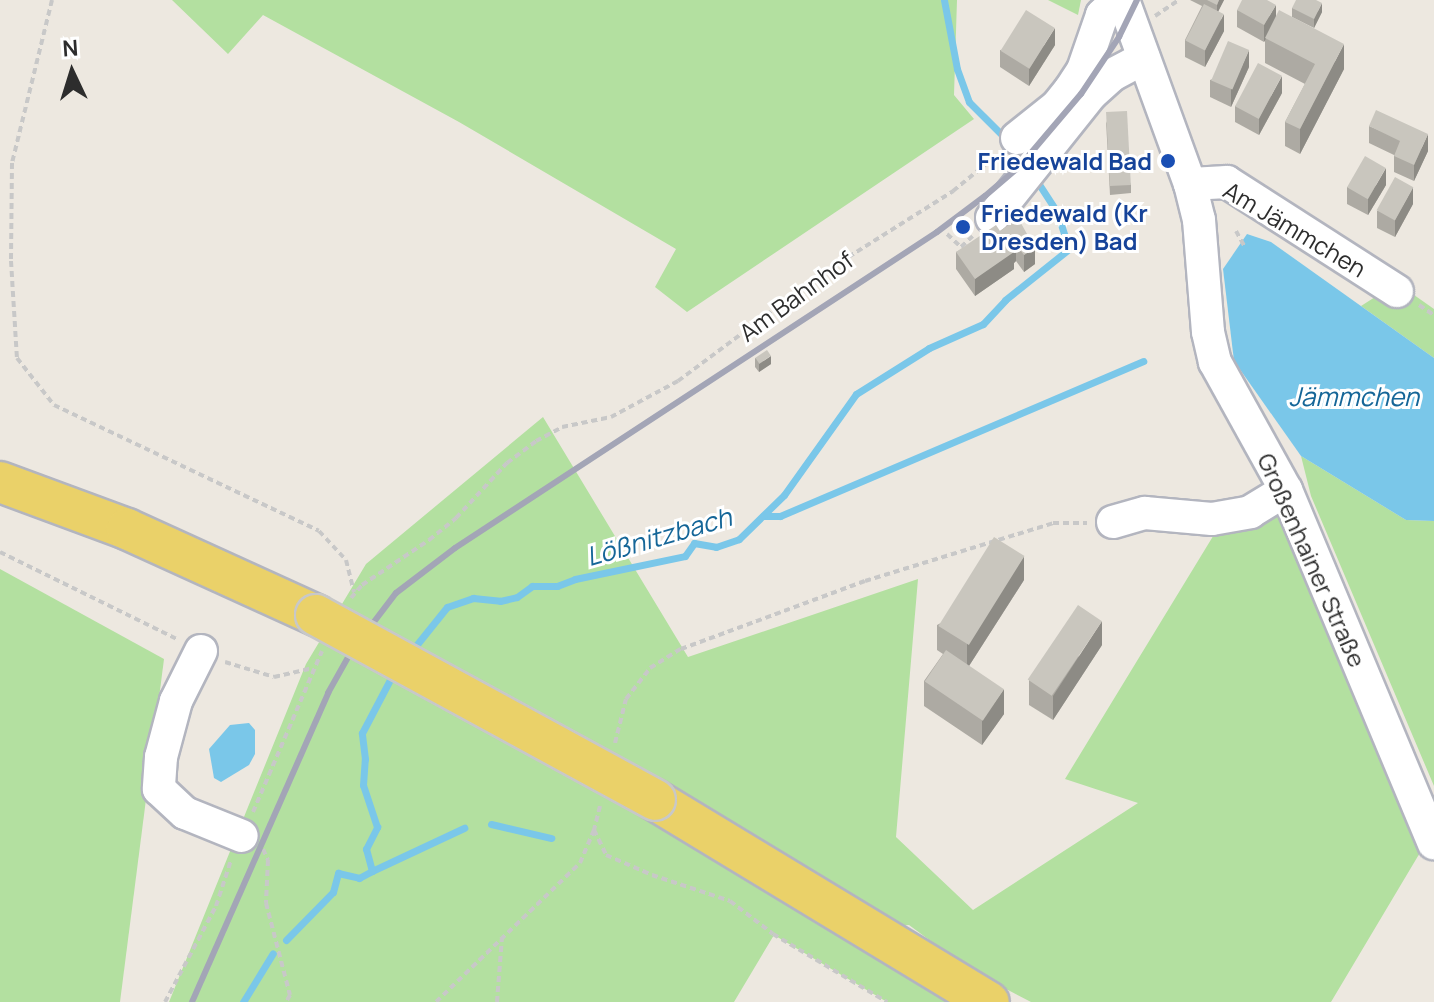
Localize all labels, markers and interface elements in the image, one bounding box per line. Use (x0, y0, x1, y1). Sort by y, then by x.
north arrow (32, 32, 112, 112)
text: N (61, 33, 79, 64)
place label: Friedewald Bad (977, 147, 1152, 175)
marker: Friedewald Bad (1159, 152, 1177, 170)
street label: Am Jämmchen (1219, 175, 1371, 283)
place label: Friedewald (Kr Dresden) Bad (981, 199, 1148, 255)
marker: Friedewald (Kr Dresden) Bad (952, 216, 974, 238)
street label: Am Bahnhof (733, 245, 859, 347)
water label: Jämmchen (1289, 381, 1419, 413)
street label: Großenhainer Straße (1252, 449, 1372, 671)
water label: Lößnitzbach (583, 501, 735, 573)

